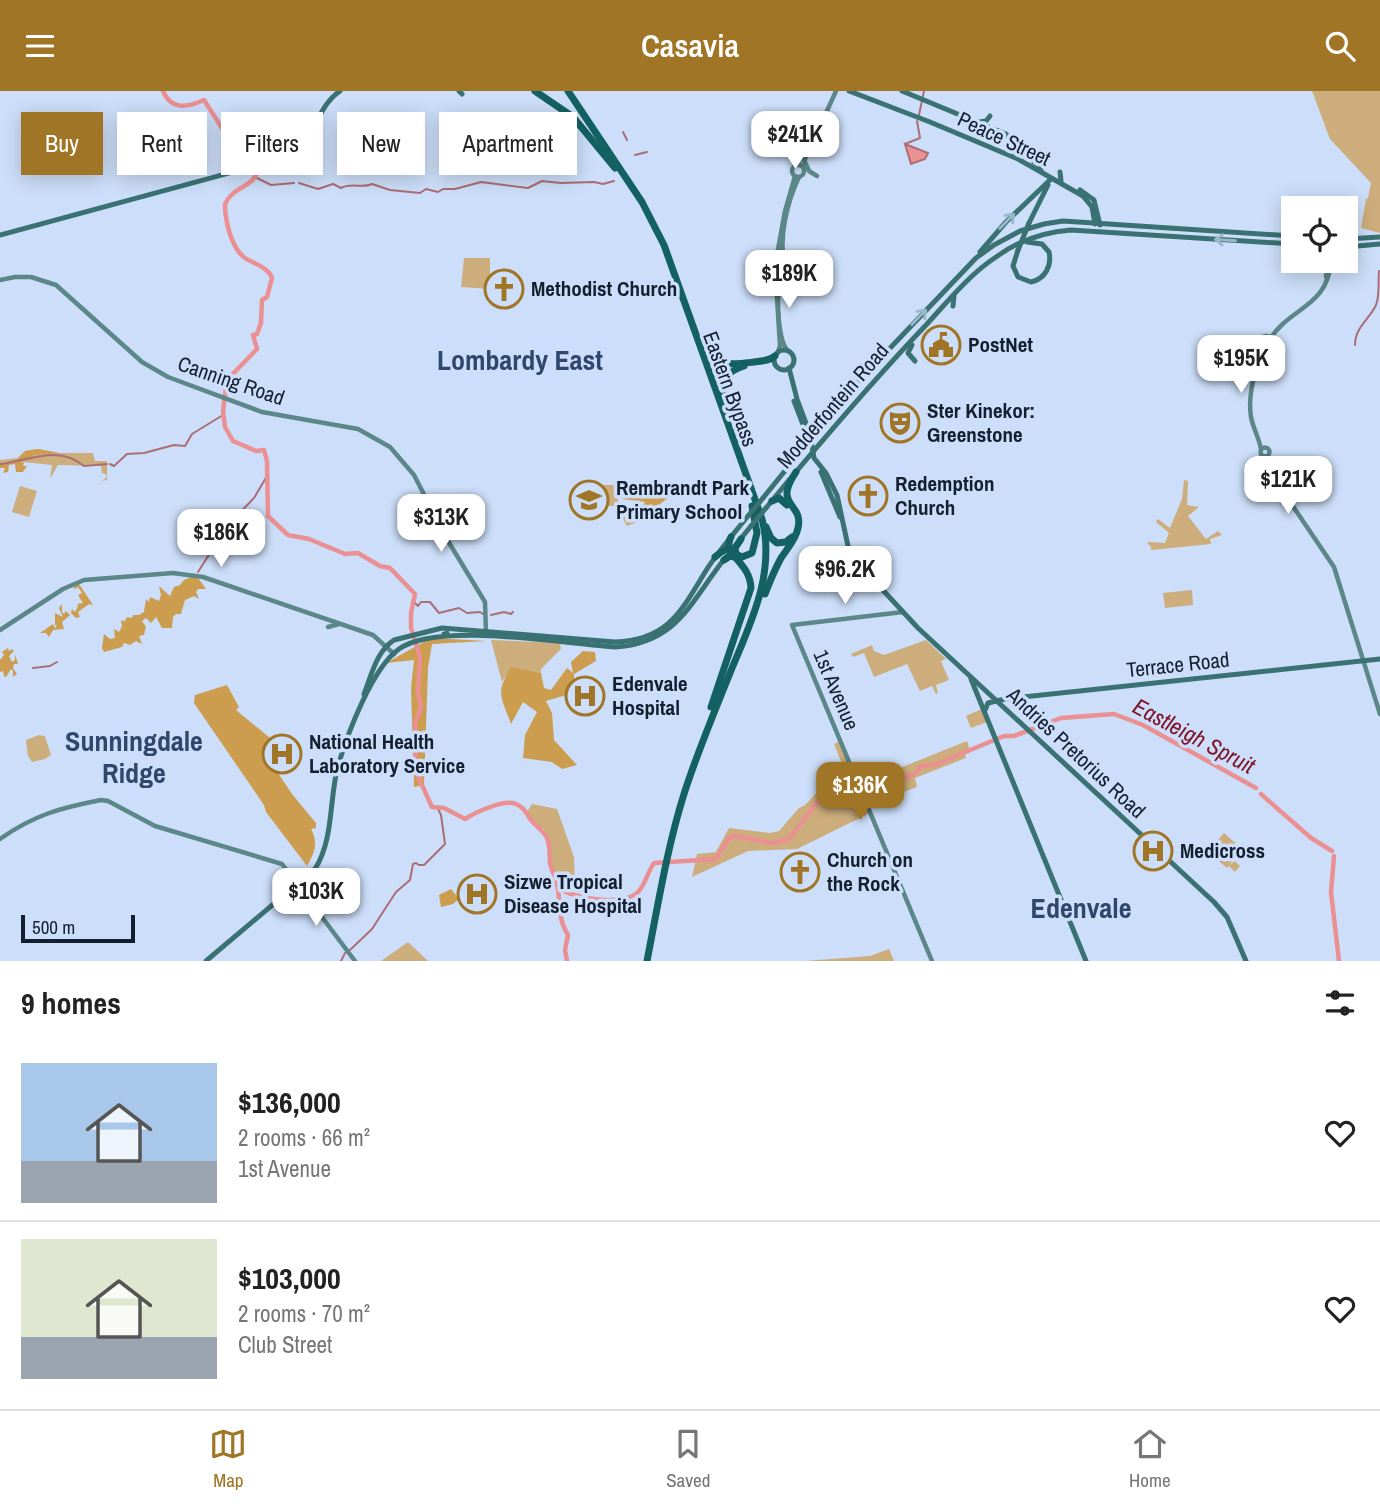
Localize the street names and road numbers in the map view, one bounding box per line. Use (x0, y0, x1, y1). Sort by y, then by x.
street label: Peace Street (953, 104, 1056, 173)
street label: Eastern Bypass (696, 327, 765, 450)
street label: Modderfontein Road (770, 337, 895, 474)
street label: Canning Road (174, 349, 288, 412)
street label: 1st Avenue (807, 645, 866, 735)
street label: Terrace Road (1125, 645, 1231, 684)
street label: Andries Pretorius Road (1000, 680, 1152, 825)

